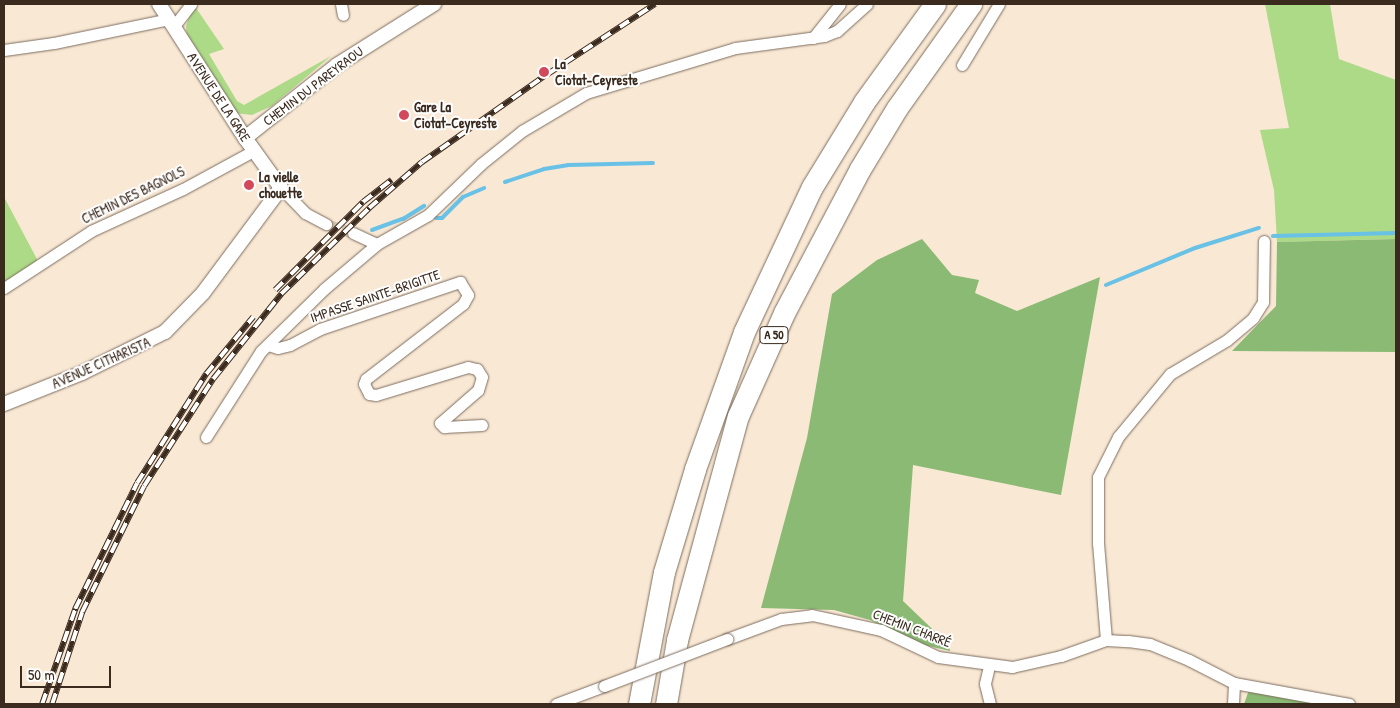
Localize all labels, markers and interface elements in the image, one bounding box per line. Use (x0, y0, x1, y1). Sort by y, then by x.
street label: CHEMIN DU PAREYRAOU (260, 43, 366, 129)
street label: AVENUE DE LA GARE (184, 49, 254, 145)
place label: La Ciotat-Ceyreste (555, 56, 638, 88)
marker: La Ciotat-Ceyreste (537, 65, 551, 79)
place label: Gare La Ciotat-Ceyreste (414, 99, 497, 132)
marker: Gare La Ciotat-Ceyreste (398, 109, 410, 121)
street label: CHEMIN DES BAGNOLS (79, 163, 187, 227)
place label: La vielle chouette (259, 169, 302, 202)
marker: La vielle chouette (243, 179, 255, 191)
street label: IMPASSE SAINTE-BRIGITTE (308, 266, 442, 326)
road number: A 50 (759, 326, 789, 344)
street label: AVENUE CITHARISTA (49, 334, 153, 392)
street label: CHEMIN CHARRÉ (870, 605, 954, 651)
scale bar (22, 656, 114, 688)
text: 50 m (28, 664, 55, 685)

